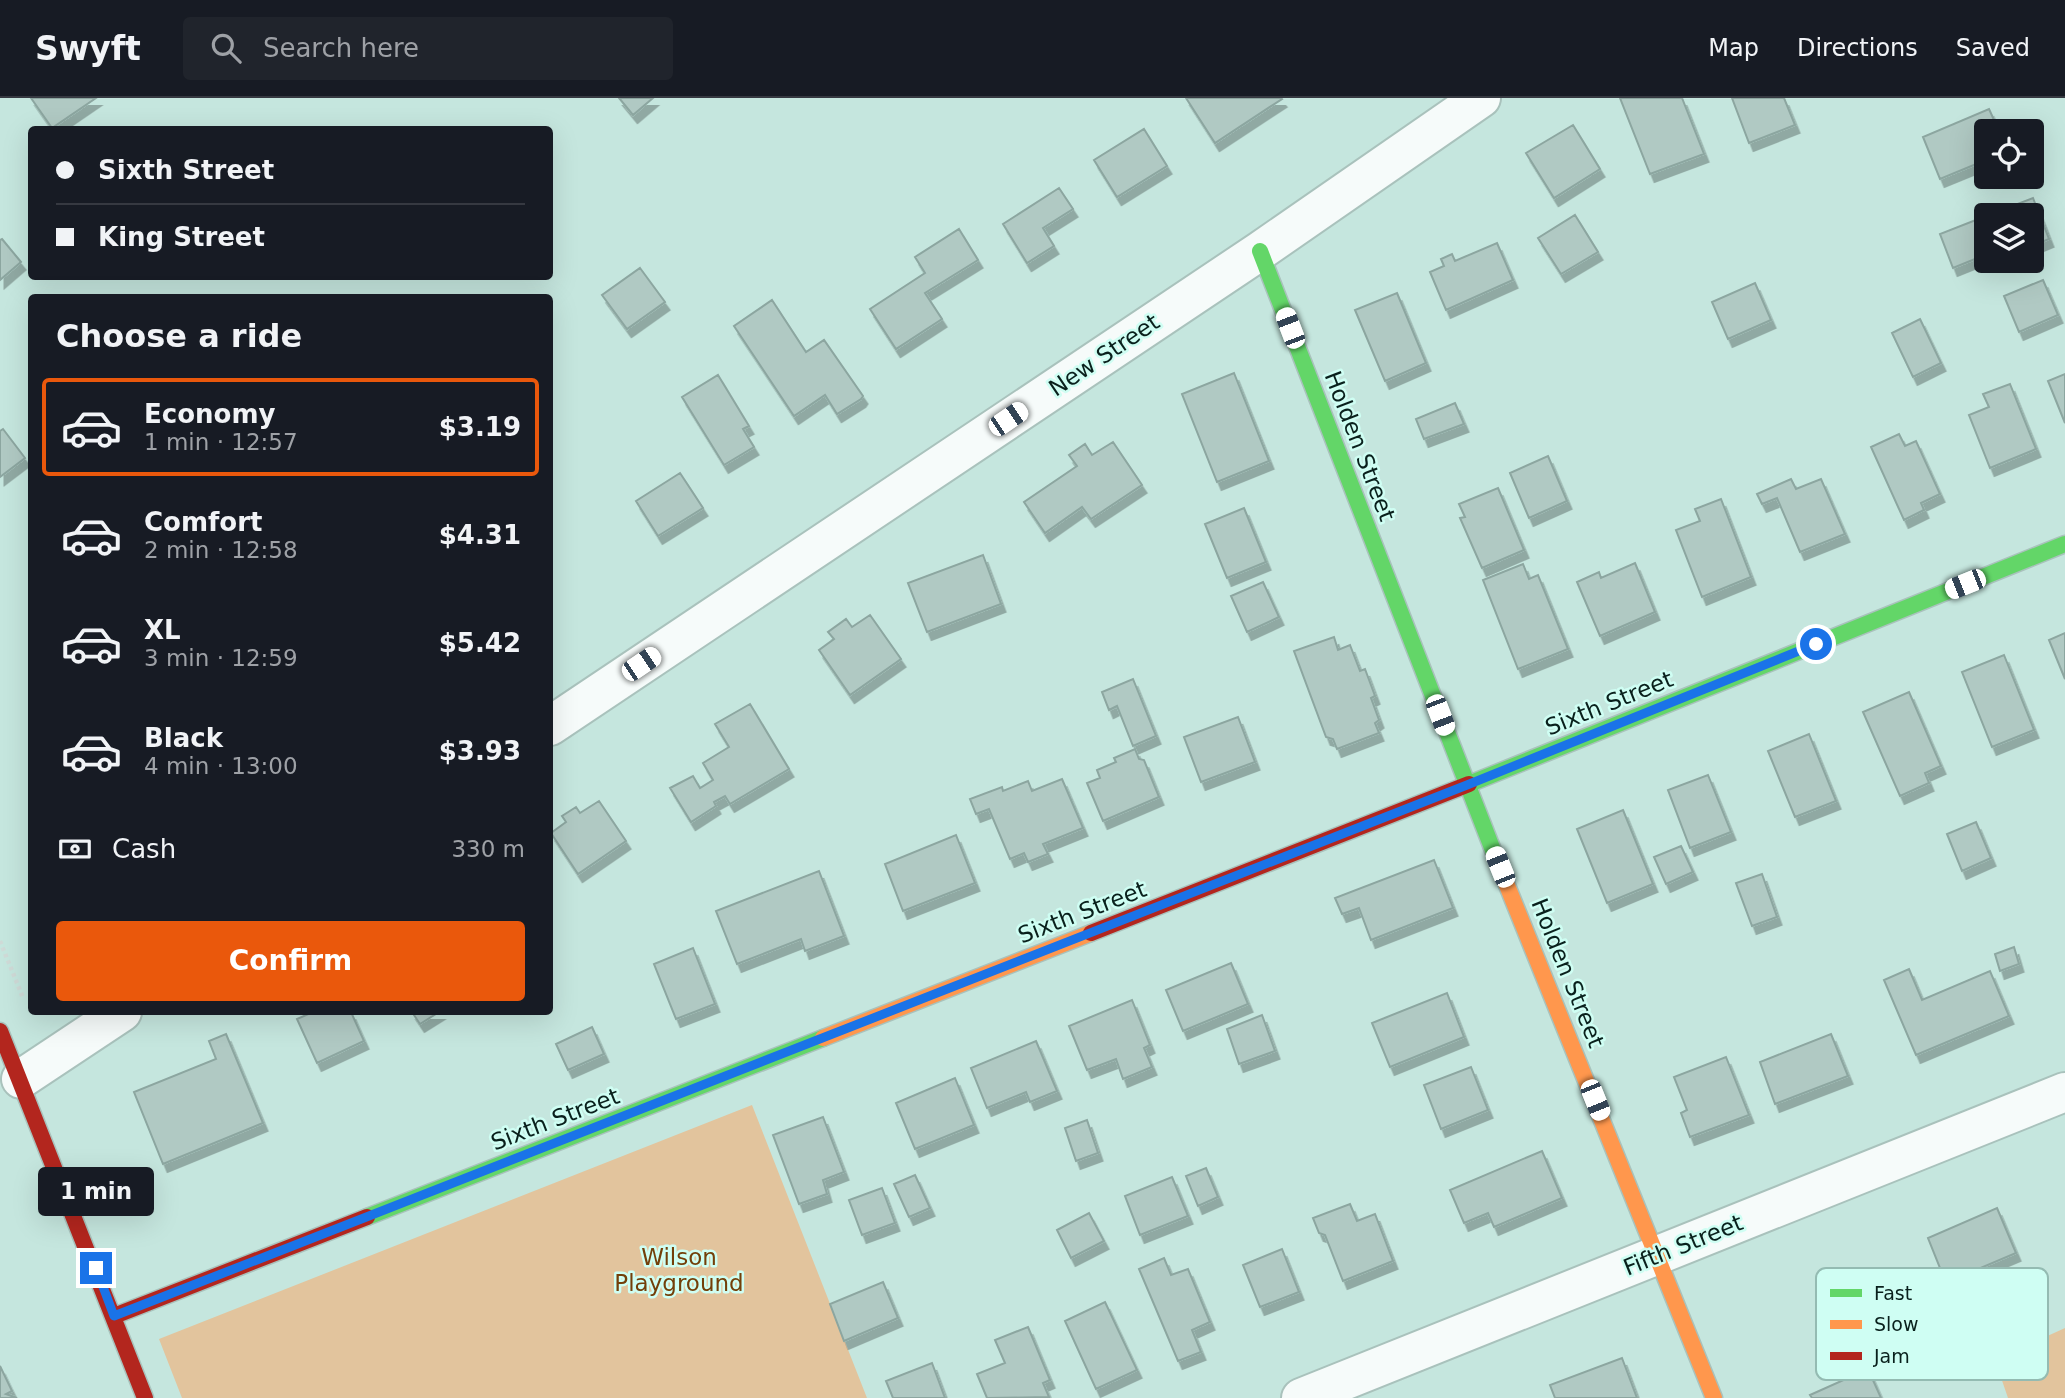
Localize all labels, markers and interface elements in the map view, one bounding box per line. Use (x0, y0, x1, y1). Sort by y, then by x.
search box (183, 17, 673, 80)
text: Swyft (35, 29, 141, 68)
icon: search (207, 29, 245, 67)
text: Search here (263, 33, 419, 63)
text: Map (1708, 34, 1759, 62)
text: Directions (1797, 34, 1918, 62)
text: Saved (1956, 34, 2030, 62)
map controls (1974, 119, 2044, 273)
button: locate (1974, 119, 2044, 189)
text: Sixth Street (98, 155, 274, 185)
button: layers (1974, 203, 2044, 273)
text: King Street (98, 222, 265, 252)
car (1273, 305, 1308, 351)
street label: New Street (1044, 309, 1164, 401)
text: Choose a ride (56, 317, 302, 355)
street label: Holden Street (1319, 367, 1401, 525)
icon: car (60, 396, 123, 459)
text: Economy (144, 399, 275, 429)
car (985, 399, 1032, 439)
text: $3.19 (439, 412, 521, 442)
text: 1 min · 12:57 (144, 429, 298, 455)
icon: car (60, 504, 123, 567)
text: Comfort (144, 507, 262, 537)
text: $4.31 (439, 520, 521, 550)
text: 2 min · 12:58 (144, 537, 298, 563)
car (1942, 566, 1989, 602)
icon: car (60, 612, 123, 675)
text: XL (144, 615, 181, 645)
text: $5.42 (439, 628, 521, 658)
route start (1800, 628, 1832, 660)
car (618, 644, 665, 684)
text: 3 min · 12:59 (144, 645, 298, 671)
street label: Sixth Street (1541, 666, 1677, 740)
car (1423, 692, 1458, 738)
icon: car (60, 720, 123, 783)
text: Black (144, 723, 223, 753)
text: $3.93 (439, 736, 521, 766)
text: 4 min · 13:00 (144, 753, 298, 779)
icon: cash (56, 830, 94, 868)
text: Cash (112, 834, 176, 864)
text: 330 m (451, 836, 525, 862)
car (1483, 844, 1518, 890)
street label: Sixth Street (1014, 876, 1150, 948)
street label: Holden Street (1526, 895, 1610, 1051)
button: Confirm (56, 921, 525, 1001)
car (1578, 1077, 1613, 1123)
street label: Sixth Street (487, 1083, 623, 1155)
callout: 1 min (38, 1166, 154, 1216)
text: 1 min (60, 1178, 132, 1204)
street label: Fifth Street (1620, 1209, 1746, 1281)
park label: Wilson Playground (614, 1244, 744, 1296)
route end (80, 1252, 112, 1284)
legend (1816, 1268, 2048, 1380)
text: Fast (1874, 1282, 1912, 1304)
text: Slow (1874, 1313, 1919, 1335)
text: Jam (1873, 1345, 1910, 1367)

